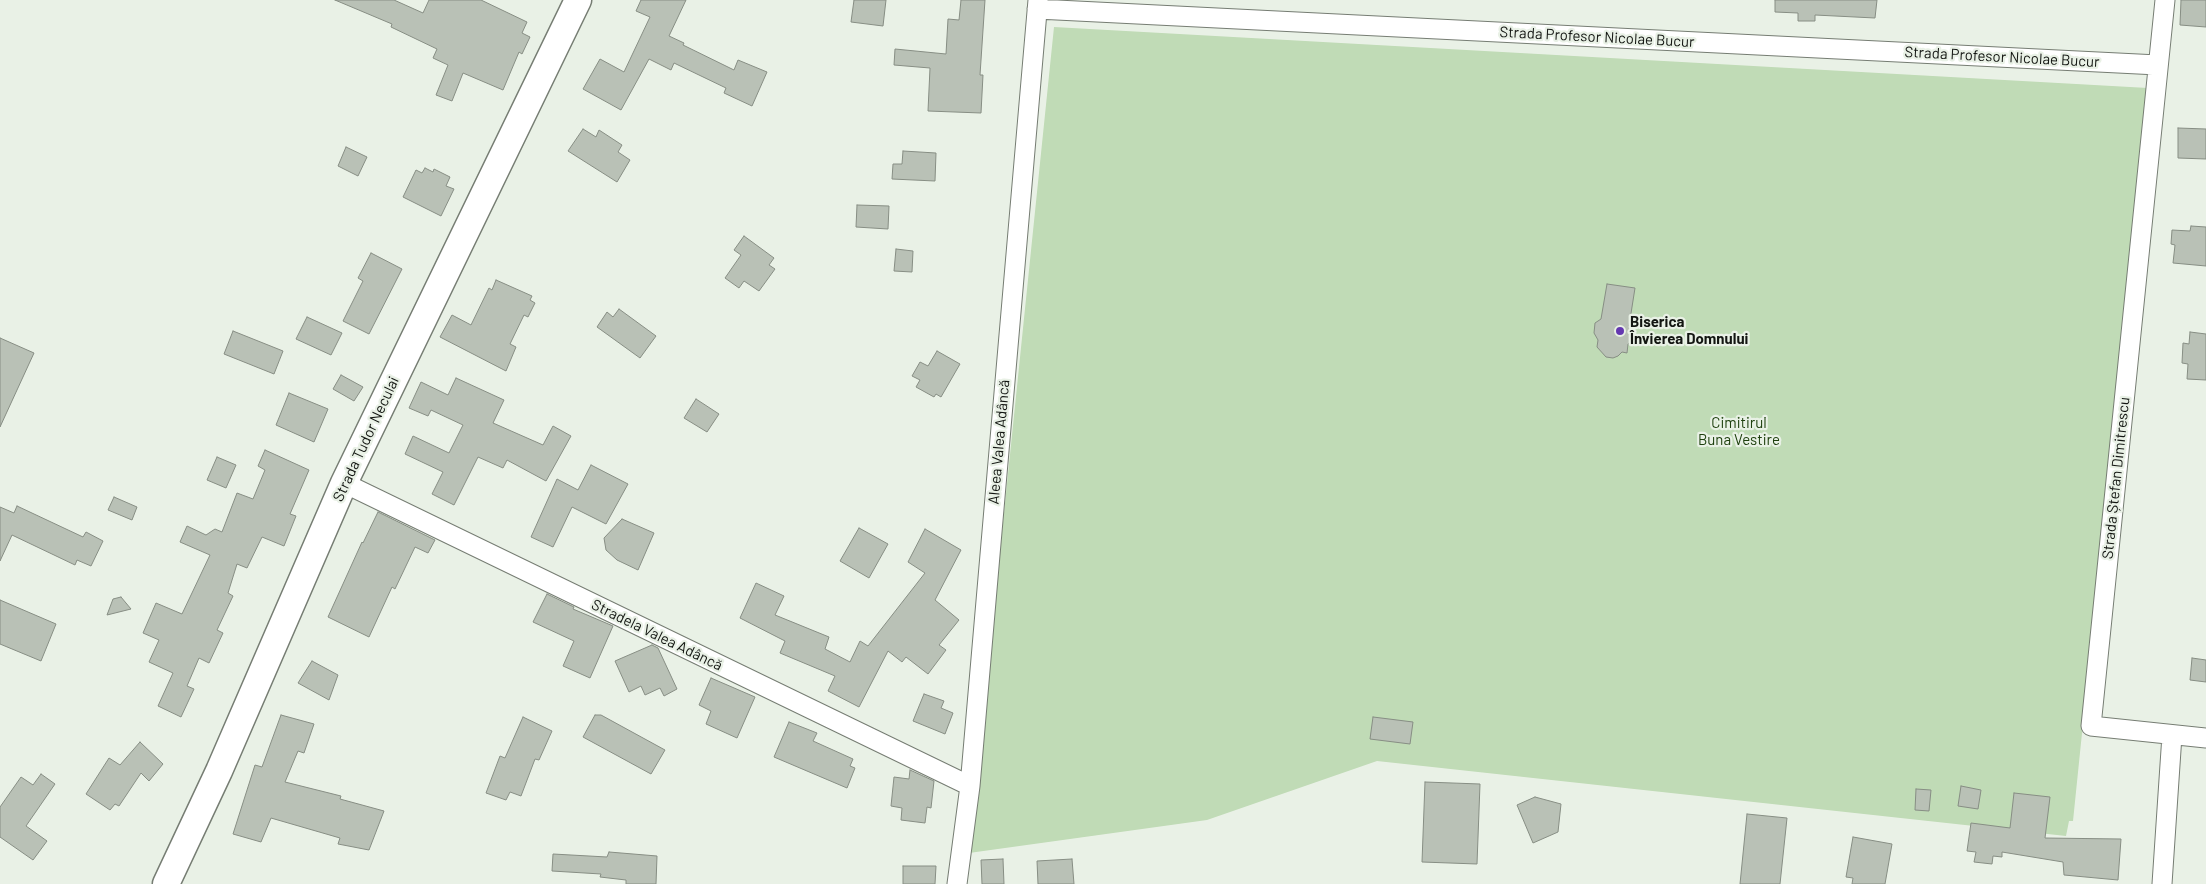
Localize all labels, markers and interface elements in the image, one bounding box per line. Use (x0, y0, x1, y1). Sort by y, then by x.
street label: Strada Profesor Nicolae Bucur (1499, 23, 1695, 51)
street label: Strada Profesor Nicolae Bucur (1904, 43, 2100, 71)
place label: Biserica Învierea Domnului (1630, 313, 1748, 348)
marker: Biserica Învierea Domnului (1614, 325, 1626, 337)
street label: Strada Tudor Neculai (329, 374, 403, 504)
street label: Aleea Valea Adâncă (985, 379, 1013, 505)
street label: Strada Ștefan Dimitrescu (2099, 396, 2133, 560)
park label: Cimitirul Buna Vestire (1698, 414, 1780, 449)
street label: Stradela Valea Adâncă (589, 595, 725, 675)

